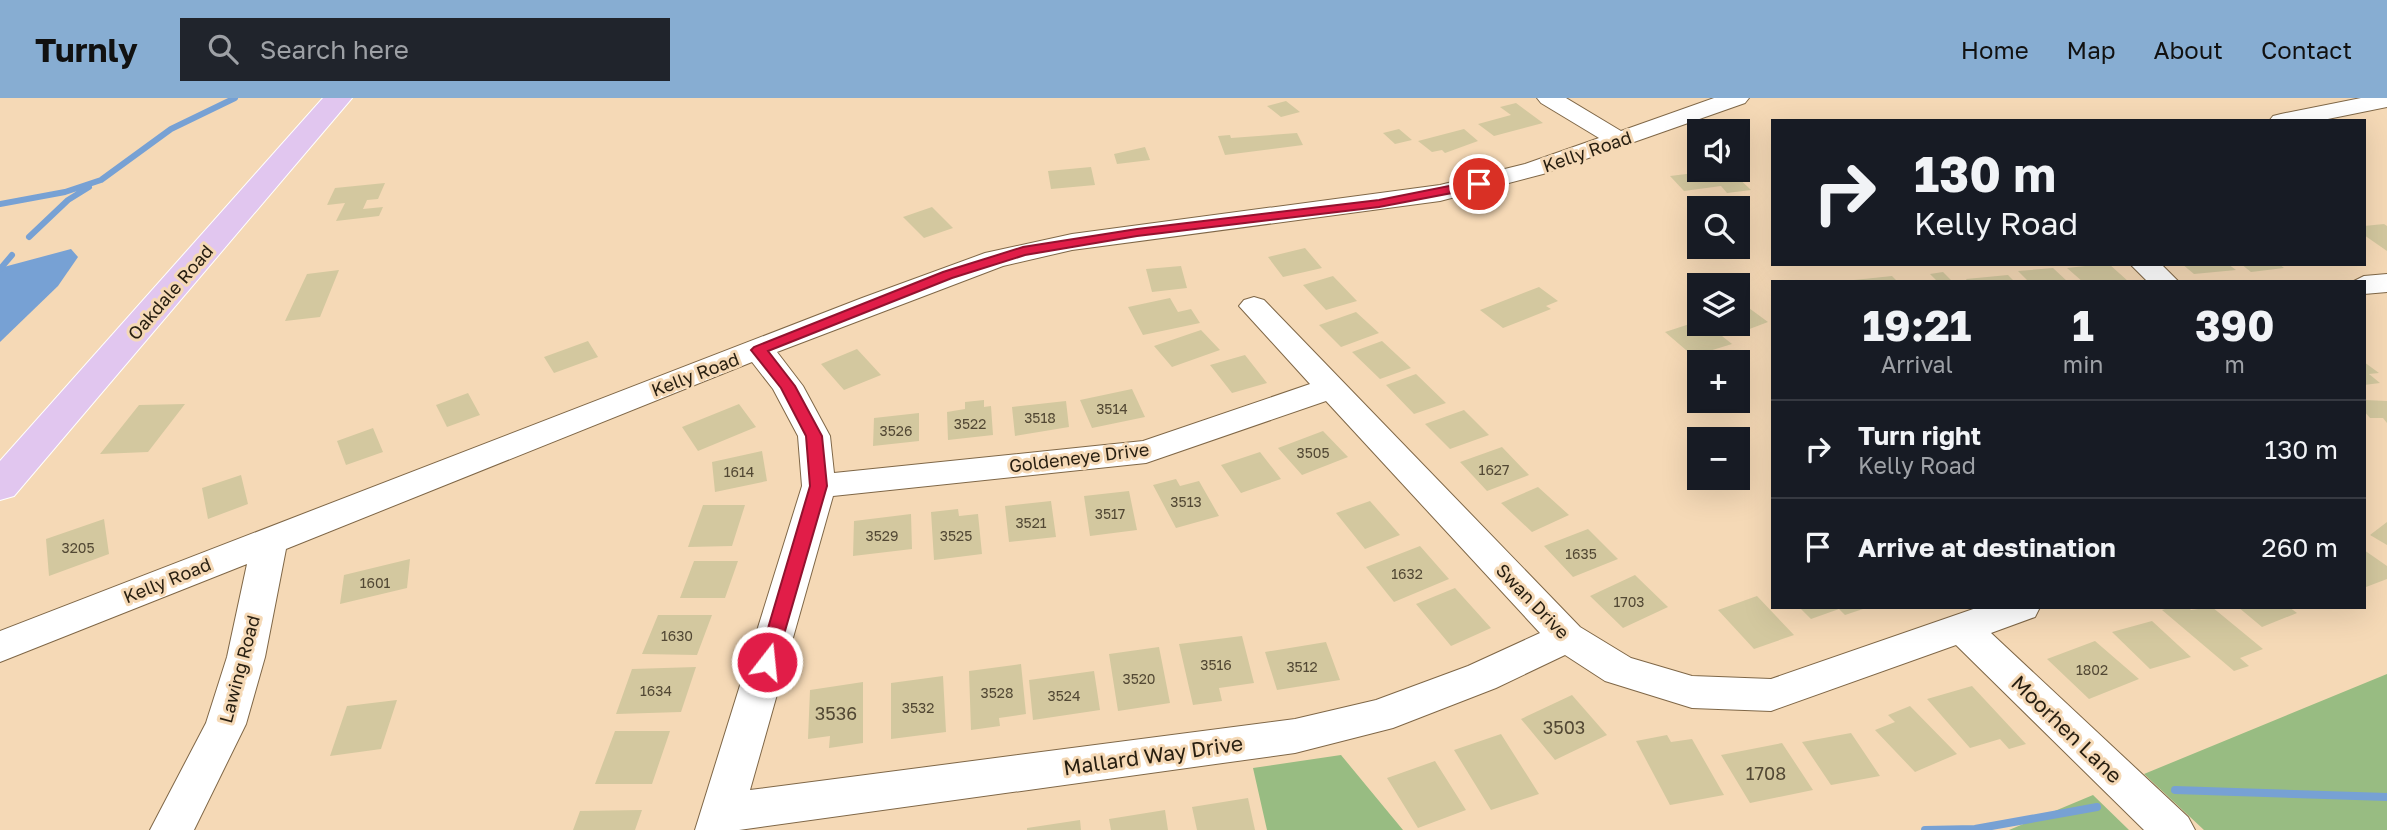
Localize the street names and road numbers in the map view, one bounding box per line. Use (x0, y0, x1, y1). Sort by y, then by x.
street label: Kelly Road (1540, 126, 1634, 176)
street label: Oakdale Road (123, 240, 217, 344)
street label: Kelly Road (648, 347, 742, 401)
street label: Goldeneye Drive (1008, 437, 1150, 477)
street label: Kelly Road (120, 553, 214, 607)
street label: Swan Drive (1492, 559, 1574, 643)
street label: Lawing Road (214, 613, 264, 725)
street label: Moorhen Lane (2006, 670, 2128, 788)
street label: Mallard Way Drive (1061, 730, 1245, 780)

